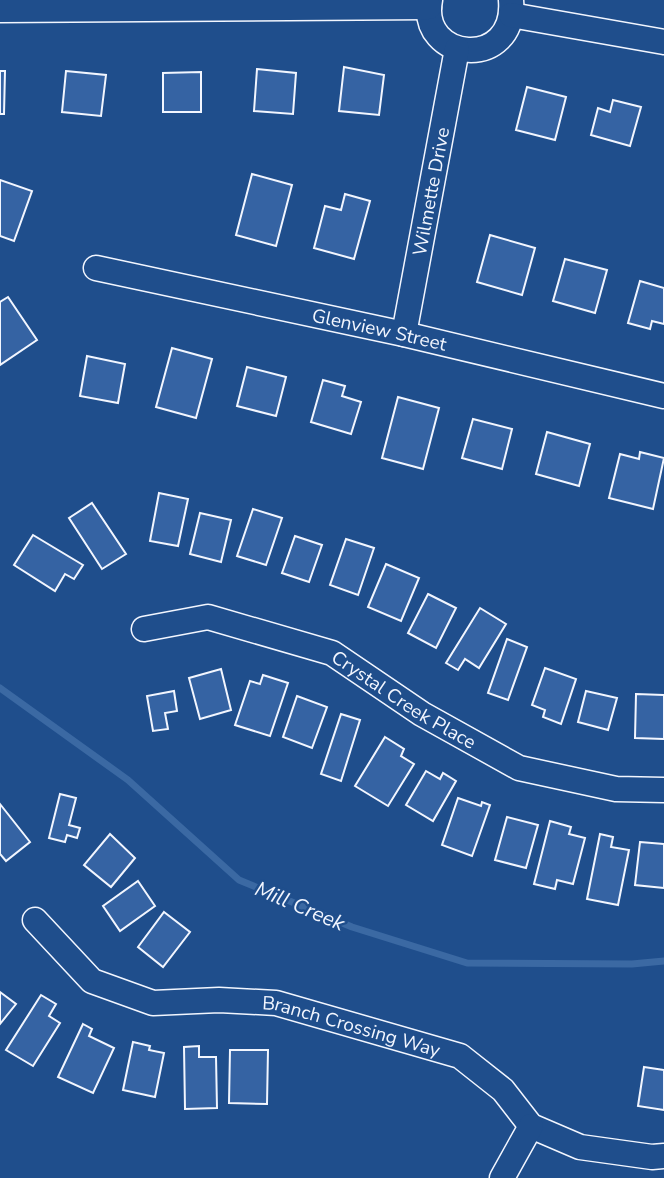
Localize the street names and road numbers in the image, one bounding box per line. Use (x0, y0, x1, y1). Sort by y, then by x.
street label: Wilmette Drive (407, 125, 456, 258)
street label: Glenview Street (310, 303, 449, 358)
street label: Crystal Creek Place (326, 644, 481, 756)
street label: Branch Crossing Way (262, 990, 443, 1064)

